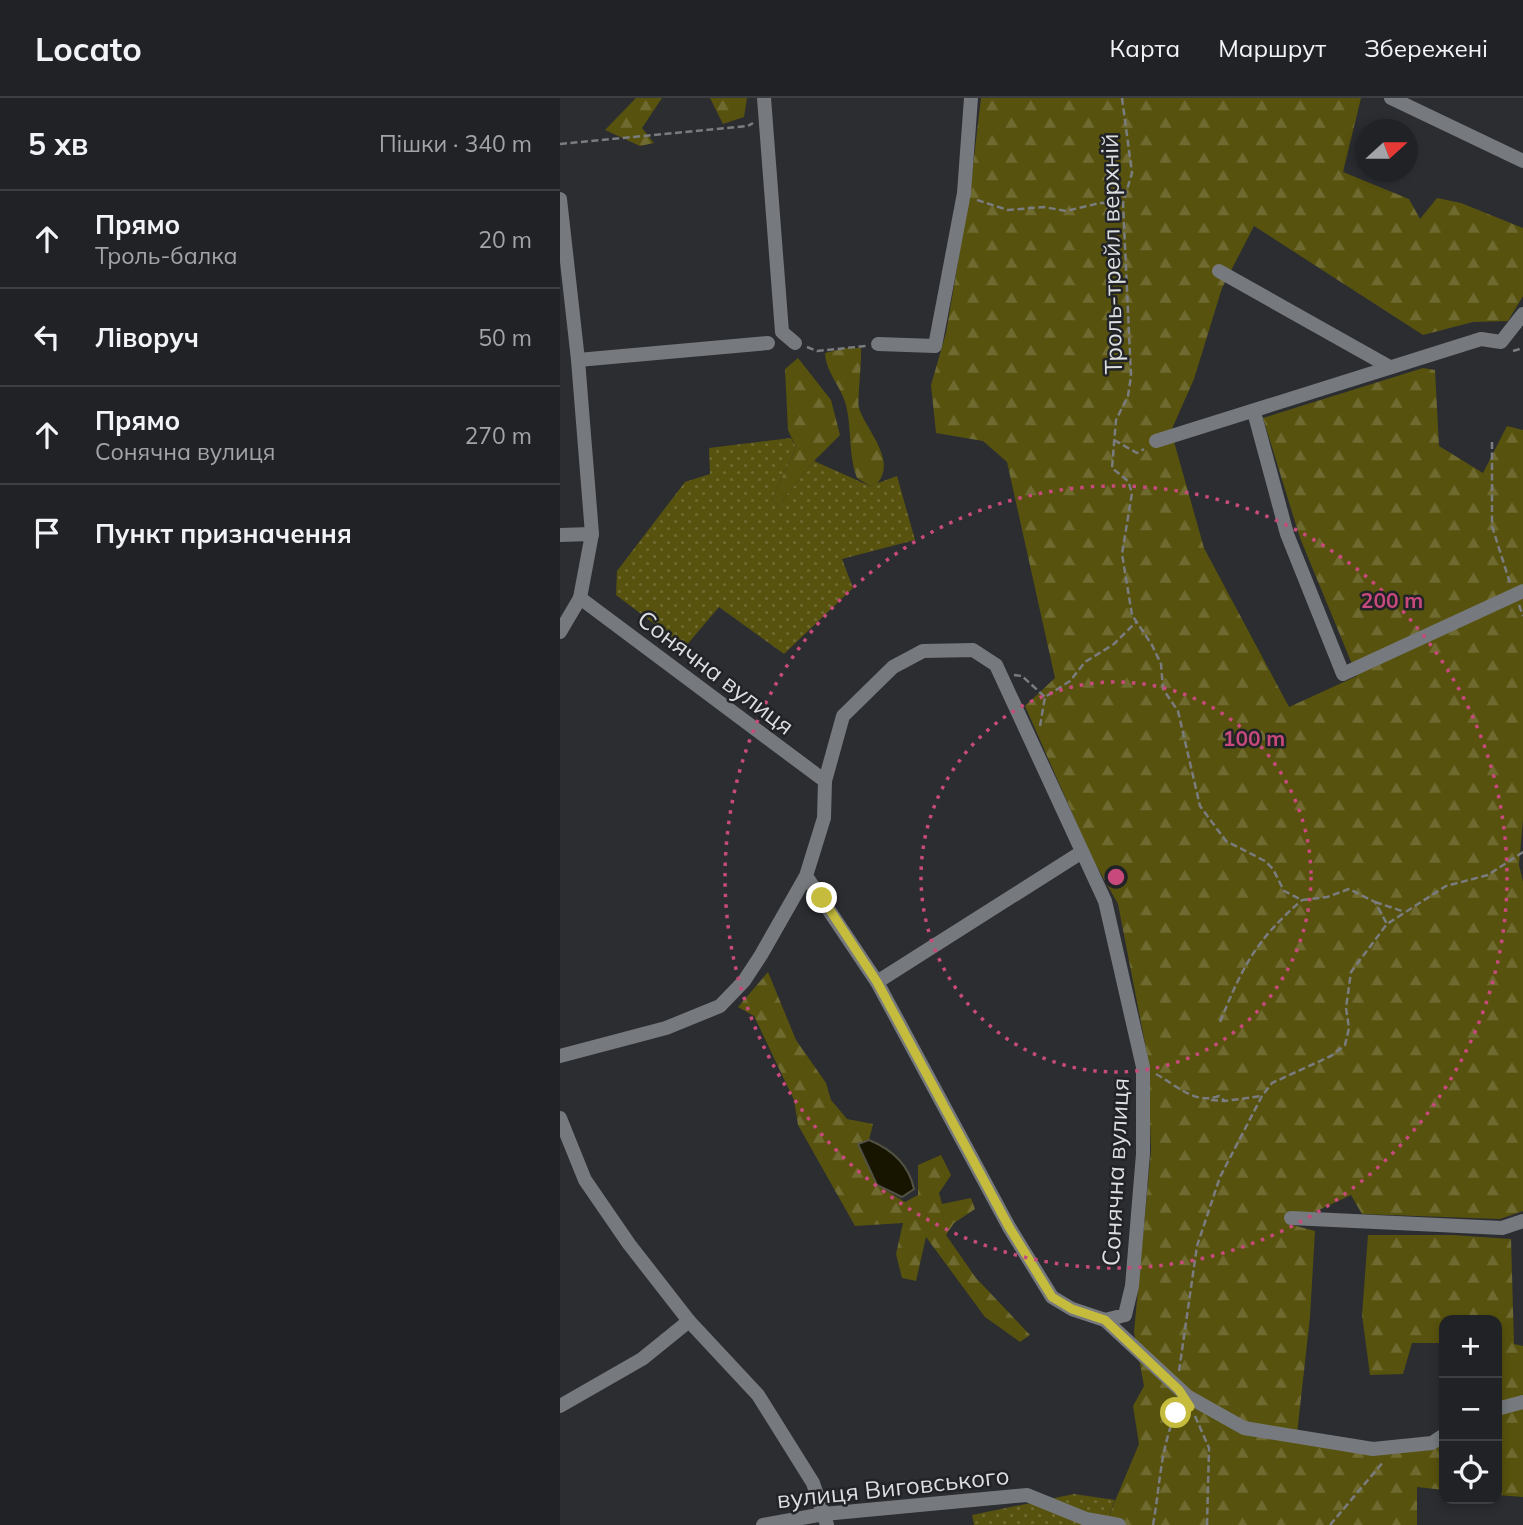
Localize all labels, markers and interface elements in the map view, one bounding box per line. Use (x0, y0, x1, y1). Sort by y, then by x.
text: Locato (35, 28, 142, 69)
text: Карта (1110, 33, 1180, 63)
text: Маршрут (1218, 33, 1326, 63)
text: Збережені (1364, 33, 1488, 63)
north arrow (1355, 119, 1418, 182)
text: 5 хв (28, 125, 88, 163)
text: Пішки · 340 m (379, 129, 532, 158)
street label: Троль-трейл верхній (1094, 133, 1128, 375)
text: Прямо (95, 208, 180, 241)
icon: ahead (28, 220, 66, 258)
text: 20 m (478, 225, 532, 254)
text: Троль-балка (95, 241, 238, 270)
icon: left (28, 318, 66, 356)
text: Ліворуч (95, 321, 199, 354)
text: 50 m (478, 323, 532, 352)
text: Прямо (95, 404, 180, 437)
icon: ahead (28, 416, 66, 454)
text: 270 m (464, 421, 532, 450)
text: Сонячна вулиця (95, 437, 275, 466)
icon: arrive (28, 514, 66, 552)
text: Пункт призначення (95, 517, 352, 550)
text: 200 m (1361, 587, 1423, 613)
street label: Сонячна вулиця (632, 603, 800, 741)
text: 100 m (1223, 725, 1285, 751)
centre of rings (1104, 865, 1128, 889)
route end (806, 882, 837, 913)
street label: Сонячна вулиця (1095, 1077, 1135, 1267)
map controls (1439, 1315, 1502, 1504)
button: + (1439, 1315, 1502, 1378)
button: − (1439, 1378, 1502, 1441)
route start (1160, 1397, 1191, 1428)
button: locate (1439, 1441, 1502, 1504)
street label: вулиця Виговського (775, 1460, 1011, 1514)

